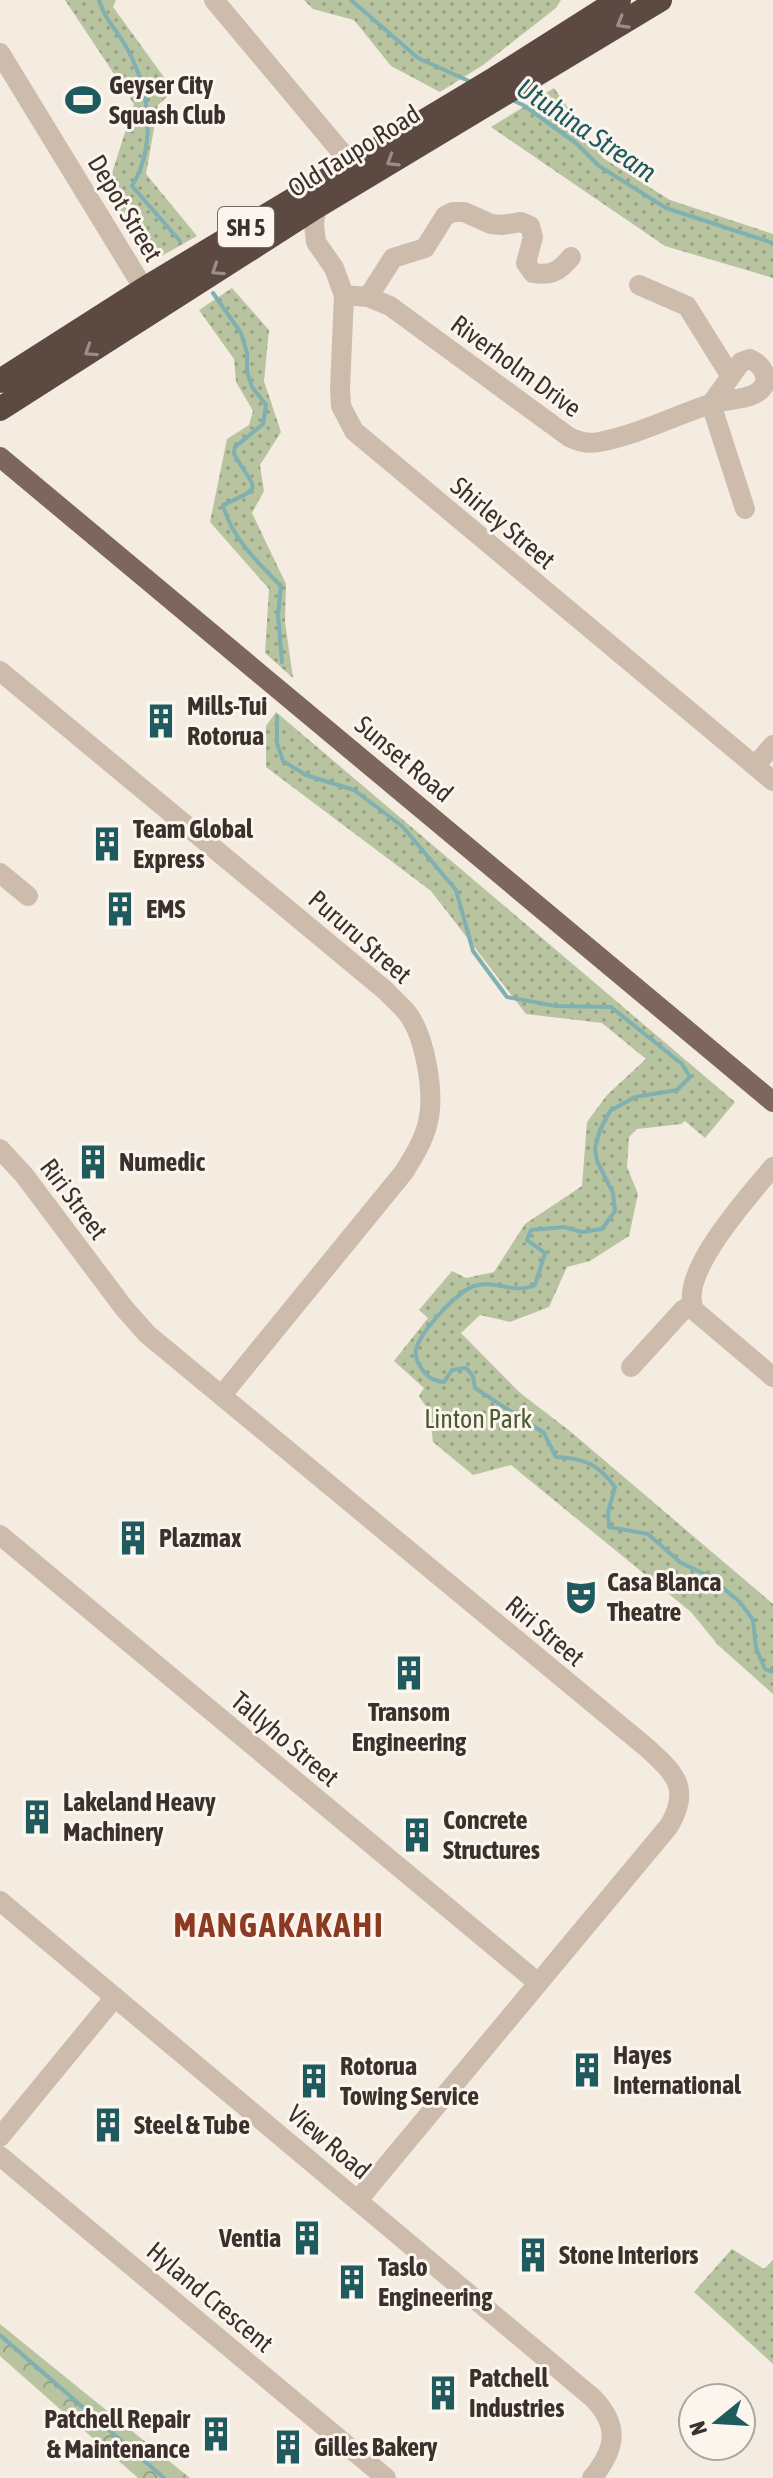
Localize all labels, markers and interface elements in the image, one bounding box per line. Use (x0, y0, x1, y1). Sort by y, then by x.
one-way arrow (616, 13, 631, 29)
place label: Geyser City Squash Club (109, 70, 226, 130)
water label: Utuhina Stream (511, 72, 663, 188)
sports icon: Geyser City Squash Club (64, 81, 102, 119)
street label: Old Taupo Road (283, 99, 425, 203)
street label: Depot Street (81, 149, 169, 267)
one-way arrow (386, 151, 401, 166)
road number: SH 5 (218, 207, 274, 247)
one-way arrow (211, 261, 226, 276)
street label: Riverholm Drive (445, 309, 587, 423)
one-way arrow (85, 342, 99, 357)
street label: Shirley Street (445, 471, 561, 575)
place label: Mills-Tui Rotorua (187, 691, 267, 751)
building icon: Mills-Tui Rotorua (142, 702, 180, 740)
street label: Sunset Road (349, 710, 459, 808)
place label: Team Global Express (133, 814, 254, 874)
building icon: Team Global Express (88, 825, 126, 863)
street label: Pururu Street (302, 884, 418, 990)
building icon: EMS (101, 890, 139, 928)
place label: EMS (146, 894, 185, 924)
building icon: Numedic (74, 1143, 112, 1181)
place label: Numedic (119, 1147, 206, 1177)
street label: Riri Street (34, 1153, 114, 1245)
park label: Linton Park (424, 1404, 532, 1434)
building icon: Plazmax (114, 1519, 152, 1557)
place label: Plazmax (159, 1523, 242, 1553)
place label: Casa Blanca Theatre (607, 1567, 721, 1627)
theatre icon: Casa Blanca Theatre (562, 1578, 600, 1616)
street label: Riri Street (500, 1590, 590, 1672)
building icon: Transom Engineering (390, 1654, 428, 1692)
street label: Tallyho Street (225, 1685, 345, 1793)
place label: Transom Engineering (352, 1697, 467, 1757)
place label: Lakeland Heavy Machinery (63, 1787, 216, 1847)
building icon: Lakeland Heavy Machinery (18, 1798, 56, 1836)
place label: Concrete Structures (443, 1805, 540, 1865)
building icon: Concrete Structures (398, 1816, 436, 1854)
district label: MANGAKAKAHI (173, 1905, 385, 1944)
place label: Hayes International (613, 2040, 742, 2100)
place label: Rotorua Towing Service (340, 2051, 479, 2111)
building icon: Hayes International (568, 2051, 606, 2089)
building icon: Rotorua Towing Service (295, 2062, 333, 2100)
street label: View Road (281, 2099, 377, 2185)
building icon: Steel & Tube (89, 2106, 127, 2144)
place label: Steel & Tube (134, 2110, 250, 2140)
building icon: Ventia (288, 2219, 326, 2257)
place label: Ventia (218, 2223, 281, 2253)
street label: Hyland Crescent (141, 2236, 279, 2358)
building icon: Stone Interiors (514, 2236, 552, 2274)
place label: Stone Interiors (559, 2240, 698, 2270)
place label: Taslo Engineering (378, 2252, 493, 2312)
building icon: Taslo Engineering (333, 2263, 371, 2301)
place label: Patchell Industries (469, 2363, 564, 2423)
building icon: Patchell Industries (424, 2374, 462, 2412)
north arrow (677, 2382, 757, 2462)
place label: Patchell Repair & Maintenance (44, 2404, 191, 2464)
building icon: Patchell Repair & Maintenance (197, 2415, 235, 2453)
text: N (684, 2418, 712, 2438)
building icon: Gilles Bakery (269, 2428, 307, 2466)
place label: Gilles Bakery (314, 2432, 438, 2462)

